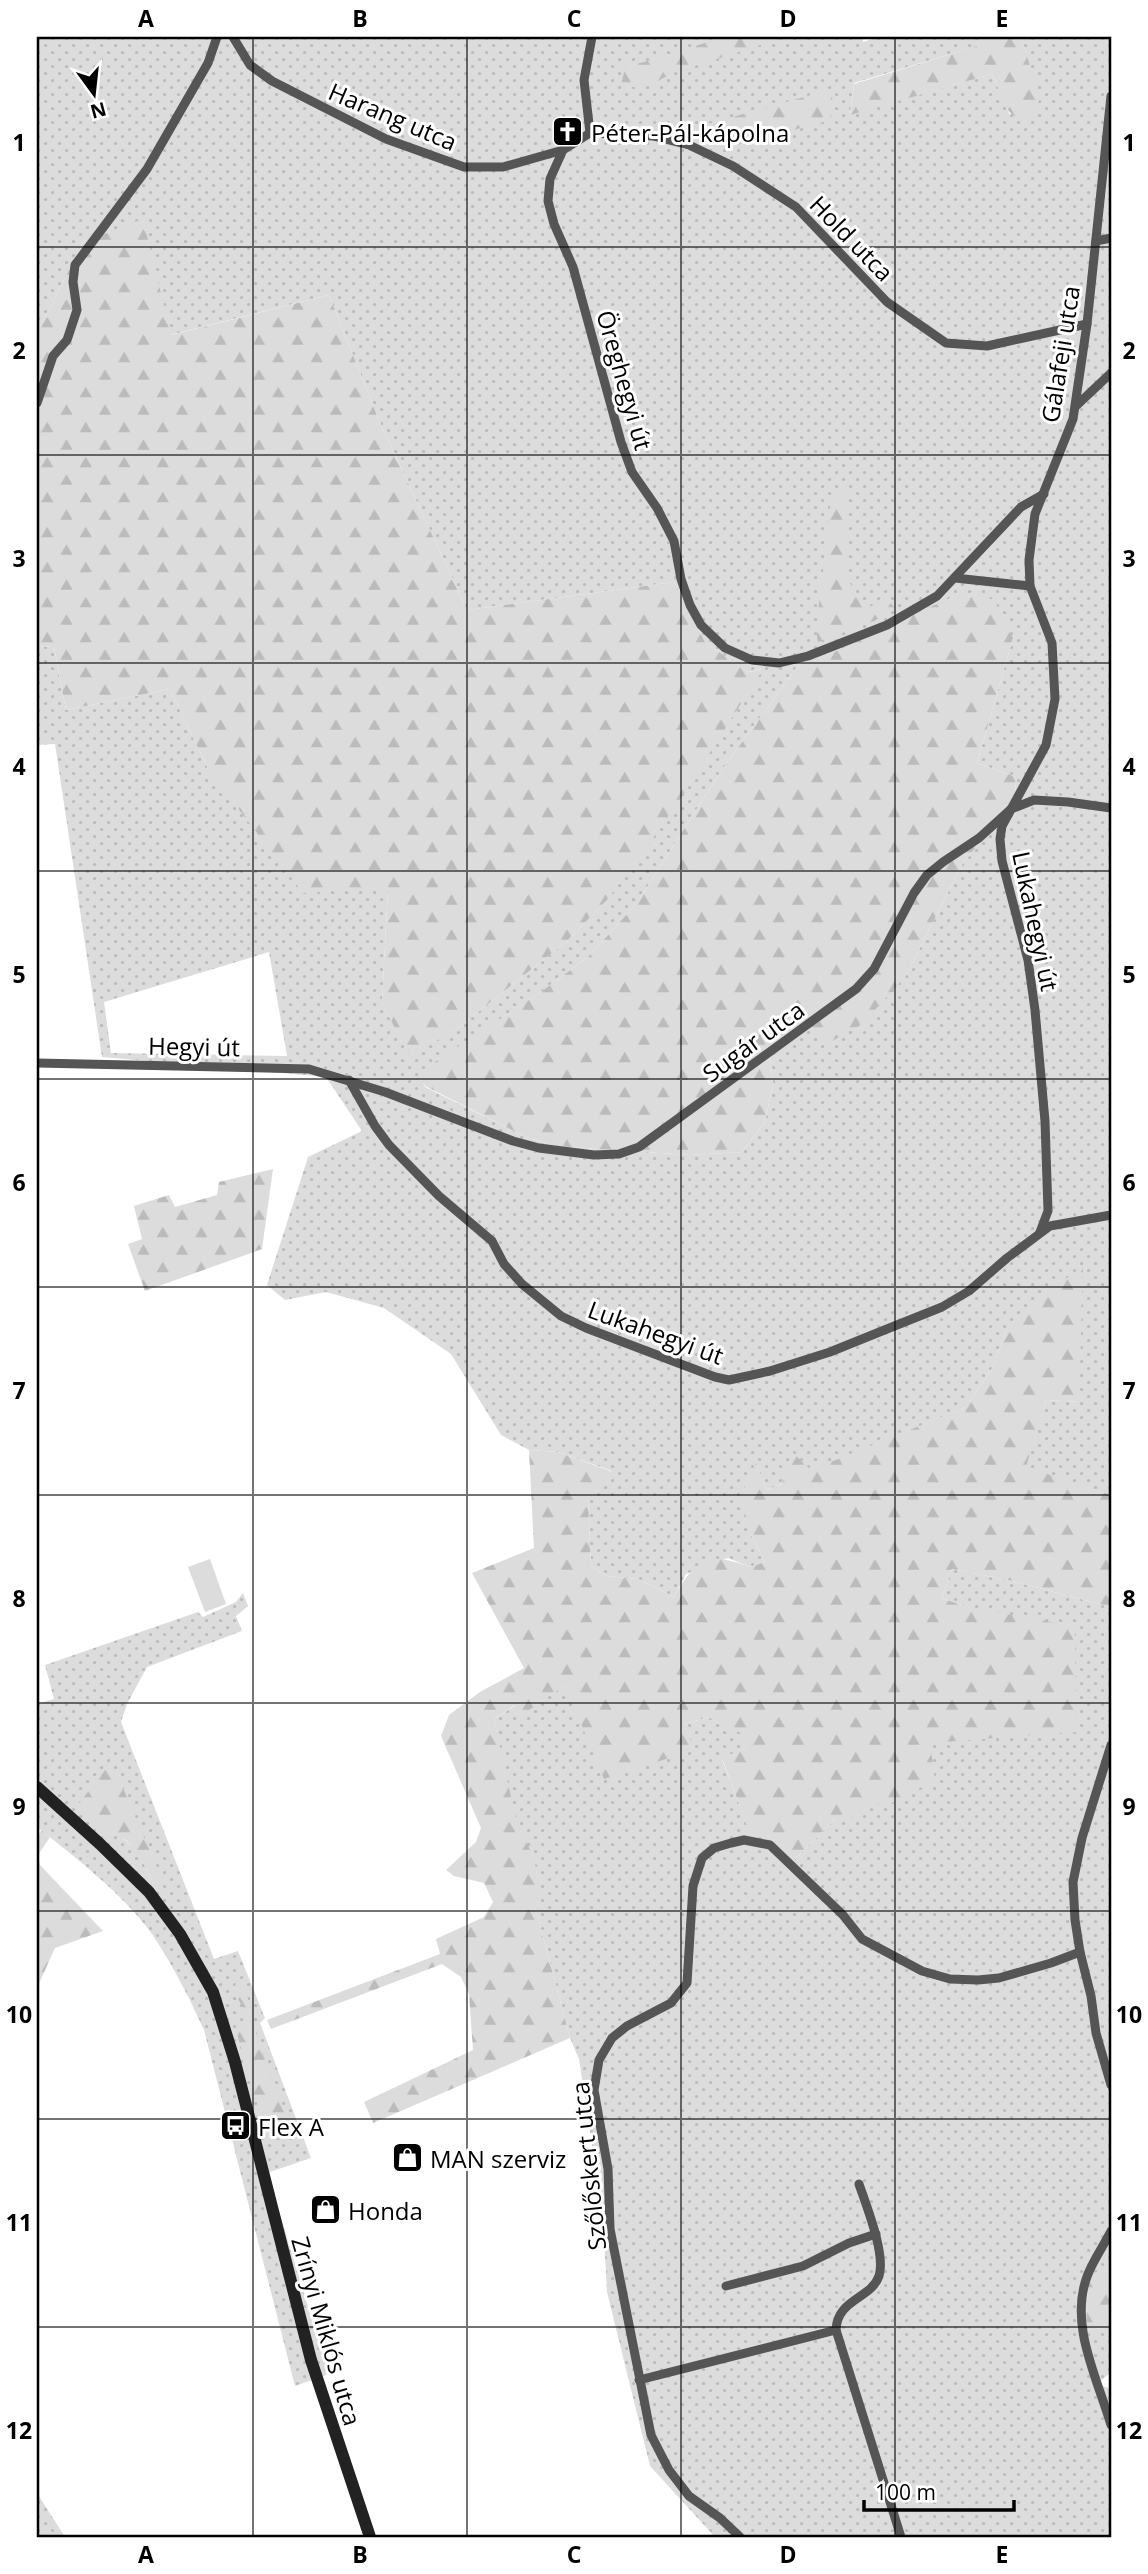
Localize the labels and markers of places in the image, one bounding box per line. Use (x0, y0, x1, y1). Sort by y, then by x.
church icon: Péter-Pál-kápolna (551, 115, 585, 149)
place label: Péter-Pál-kápolna (591, 116, 789, 149)
bus stop icon: Flex A (218, 2109, 252, 2143)
place label: Flex A (258, 2110, 325, 2143)
shop icon: MAN szerviz (390, 2141, 424, 2175)
place label: MAN szerviz (430, 2142, 566, 2175)
shop icon: Honda (308, 2193, 342, 2227)
place label: Honda (348, 2194, 423, 2227)

